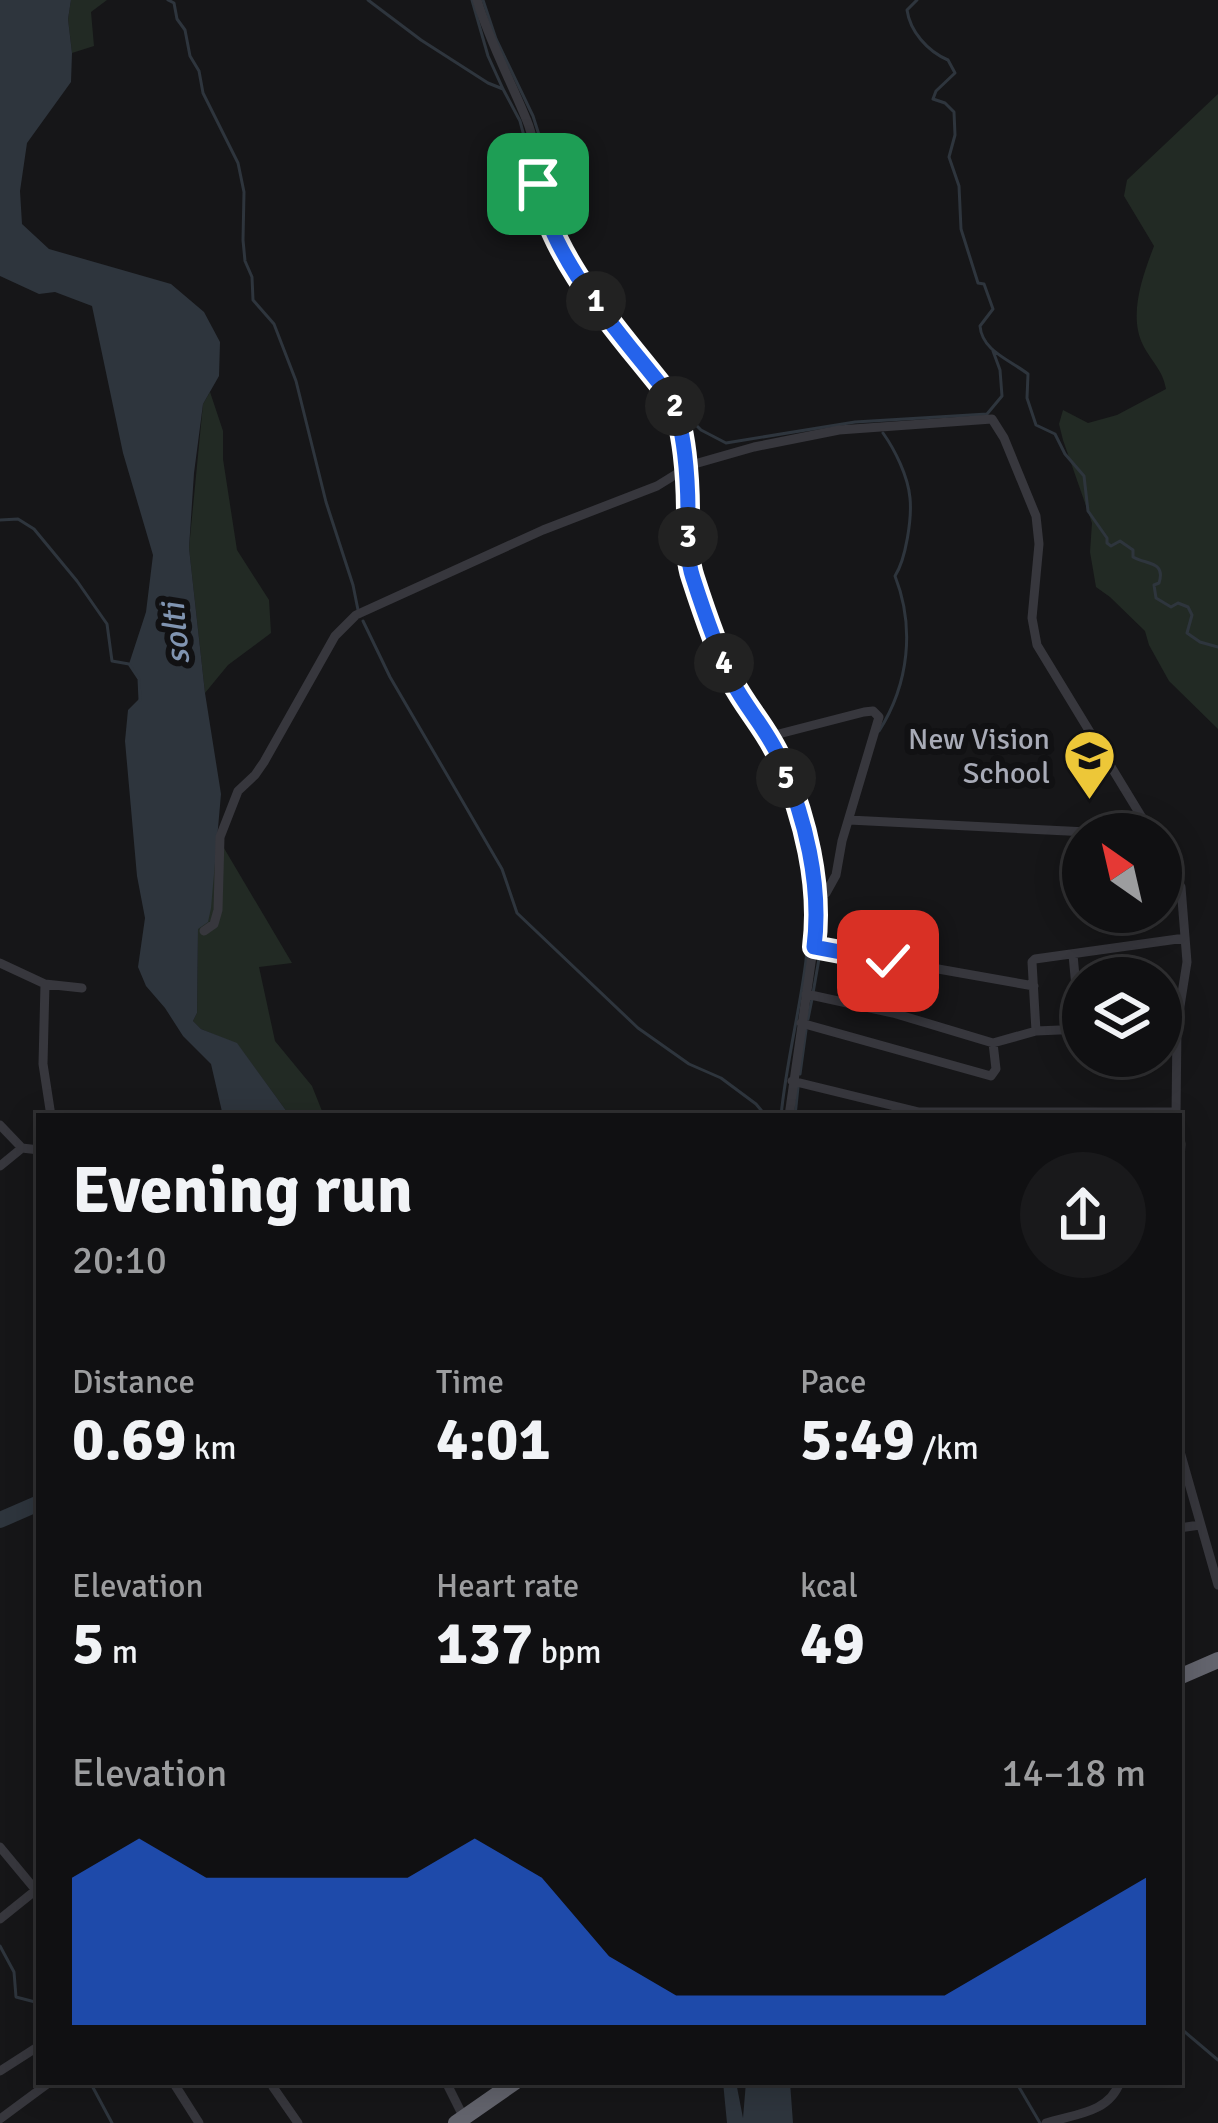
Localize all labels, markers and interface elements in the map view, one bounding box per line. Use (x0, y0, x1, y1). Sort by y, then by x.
pin (487, 133, 589, 235)
icon: arrive (505, 151, 571, 217)
pin: 1 (566, 271, 626, 331)
text: 1 (587, 280, 605, 321)
pin: 2 (645, 376, 705, 436)
text: 2 (666, 385, 684, 426)
pin: 3 (658, 507, 718, 567)
text: 3 (679, 516, 697, 557)
water label: solti (153, 599, 199, 666)
pin: 4 (694, 633, 754, 693)
text: 4 (715, 642, 733, 683)
place label: New Vision School (908, 721, 1050, 792)
school or university icon: New Vision School (1061, 728, 1117, 802)
pin: 5 (756, 748, 816, 808)
text: 5 (777, 757, 795, 798)
north arrow (1062, 813, 1182, 933)
map controls (1062, 813, 1182, 1077)
pin (837, 910, 939, 1012)
icon: check (855, 928, 921, 994)
button: layers (1062, 957, 1182, 1077)
text: Evening run (72, 1150, 413, 1231)
button: share (1020, 1152, 1146, 1278)
text: 20:10 (72, 1236, 167, 1284)
text: Distance (72, 1362, 195, 1403)
text: Time (436, 1362, 504, 1403)
text: Pace (800, 1362, 866, 1403)
text: 0.69 (72, 1403, 186, 1477)
text: 4:01 (436, 1403, 551, 1477)
text: 5:49 (800, 1403, 915, 1477)
text: km (186, 1428, 237, 1469)
text: /km (915, 1428, 979, 1469)
text: Elevation (72, 1566, 203, 1607)
text: Heart rate (436, 1566, 579, 1607)
text: kcal (800, 1566, 858, 1607)
text: 5 (72, 1607, 104, 1681)
text: 137 (436, 1607, 533, 1681)
text: 49 (800, 1607, 865, 1681)
text: m (104, 1632, 138, 1673)
text: bpm (533, 1632, 602, 1673)
text: Elevation (72, 1749, 227, 1797)
text: 14–18 m (1001, 1749, 1146, 1797)

